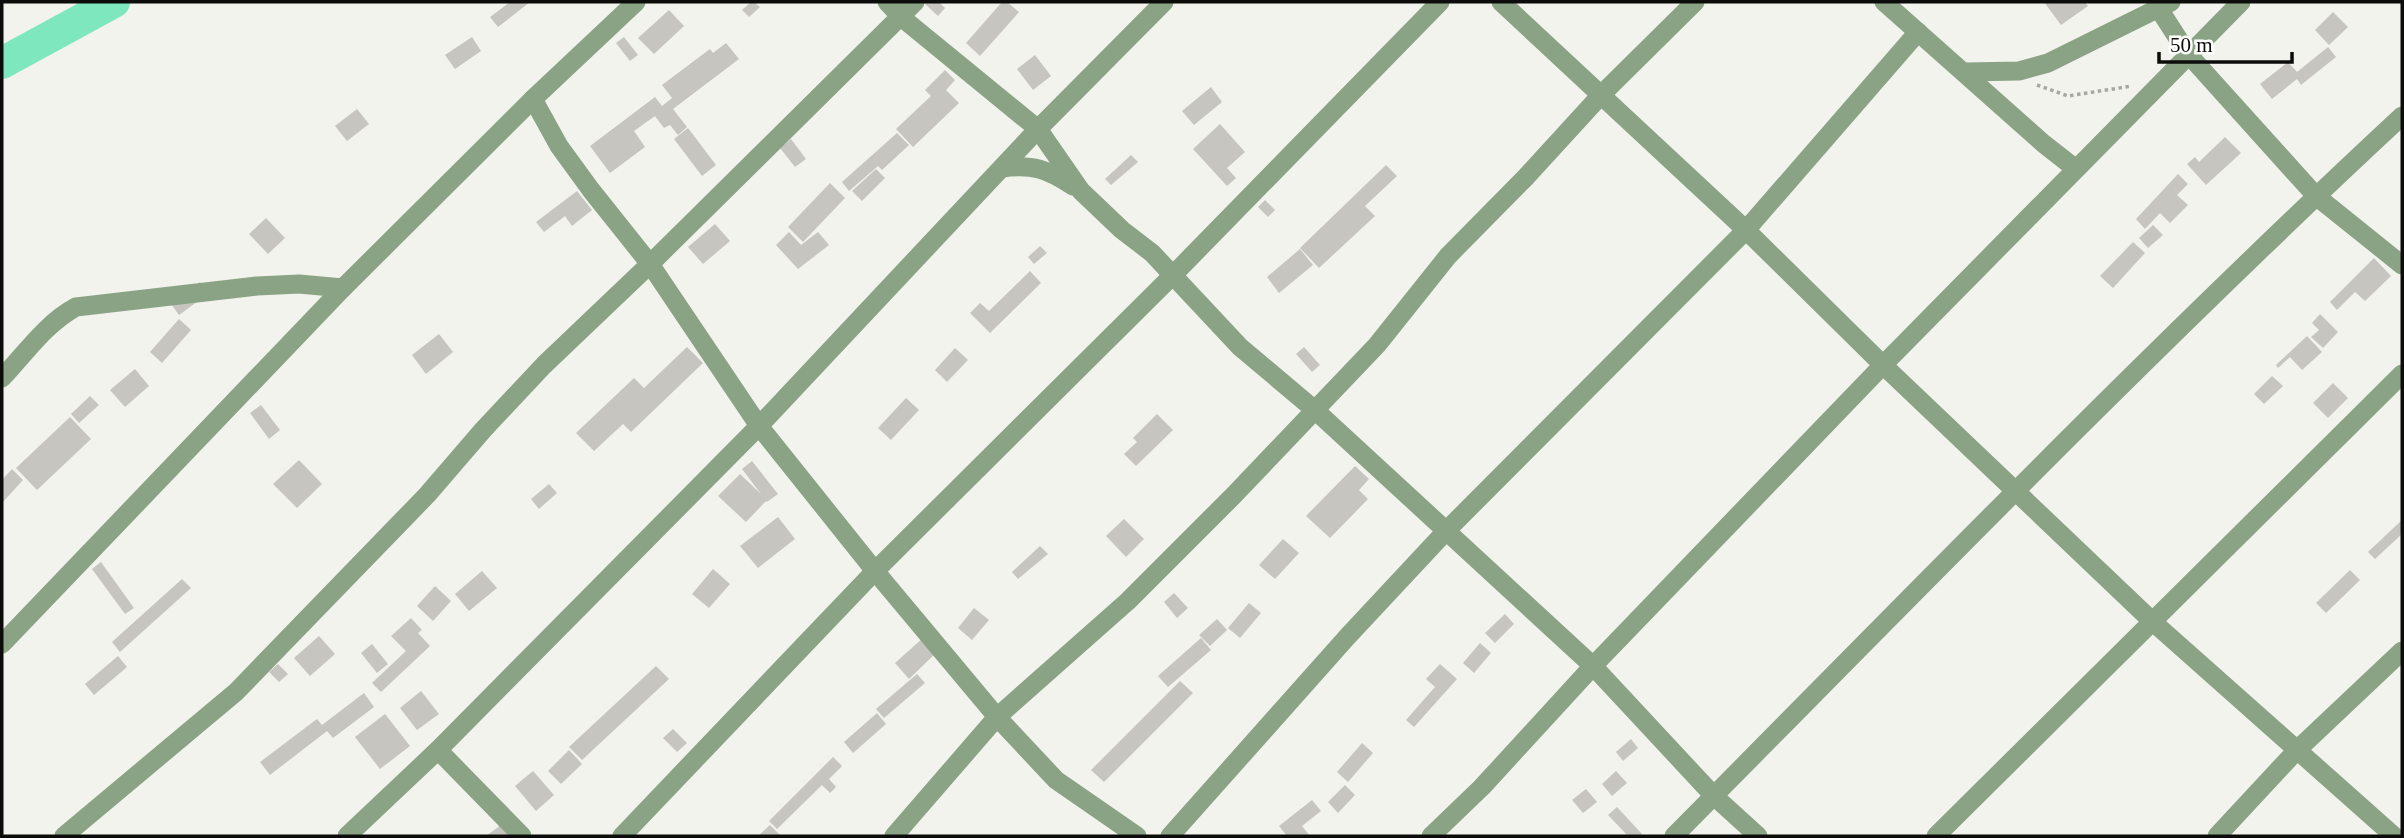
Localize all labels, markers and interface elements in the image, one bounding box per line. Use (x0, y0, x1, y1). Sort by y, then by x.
scale bar (2159, 21, 2292, 65)
text: 50 m (2170, 33, 2213, 57)

